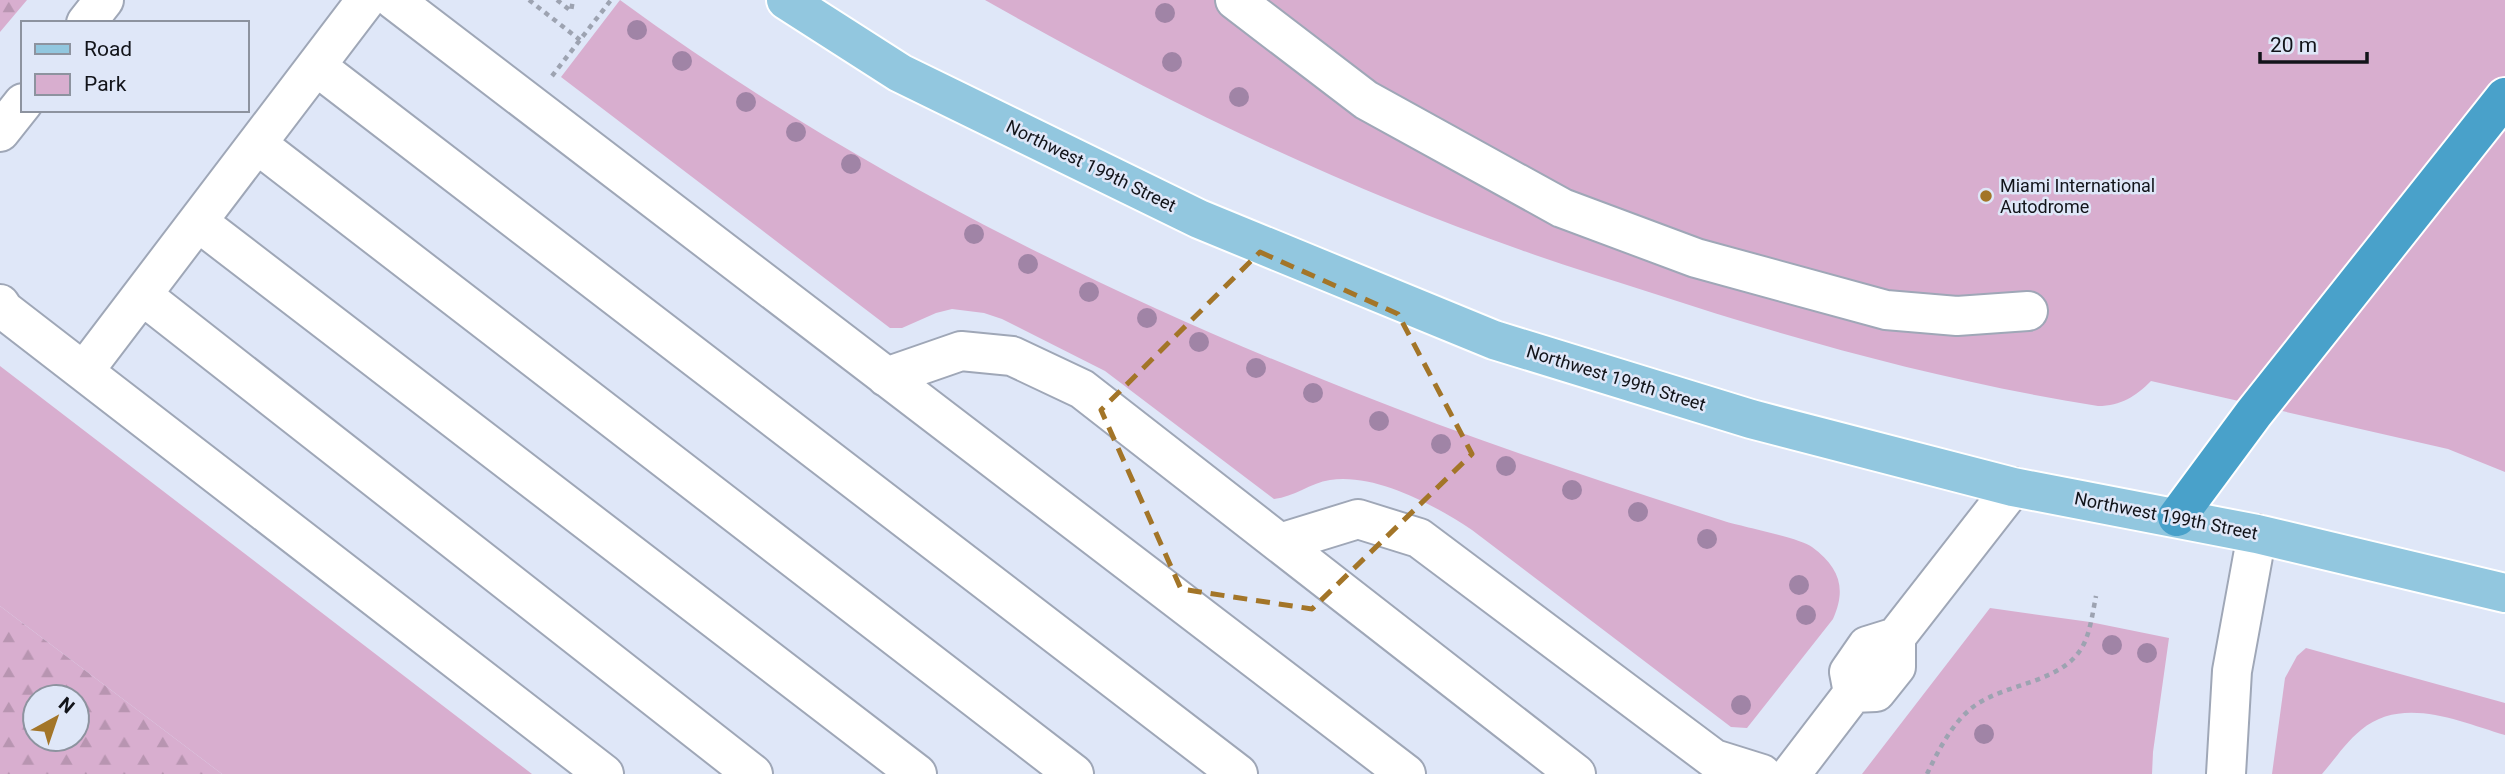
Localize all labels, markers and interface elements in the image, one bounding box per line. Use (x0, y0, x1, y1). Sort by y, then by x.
legend (21, 21, 248, 112)
scale bar (2260, 21, 2367, 65)
text: 20 m (2270, 33, 2317, 57)
text: Road (84, 37, 132, 61)
text: Park (84, 72, 127, 96)
street label: Northwest 199th Street (1003, 115, 1180, 216)
place label: Miami International Autodrome (2000, 175, 2155, 217)
marker: Miami International Autodrome (1978, 188, 1994, 204)
street label: Northwest 199th Street (1524, 340, 1708, 415)
street label: Northwest 199th Street (2073, 487, 2260, 544)
north arrow (21, 683, 91, 753)
text: N (54, 692, 79, 718)

